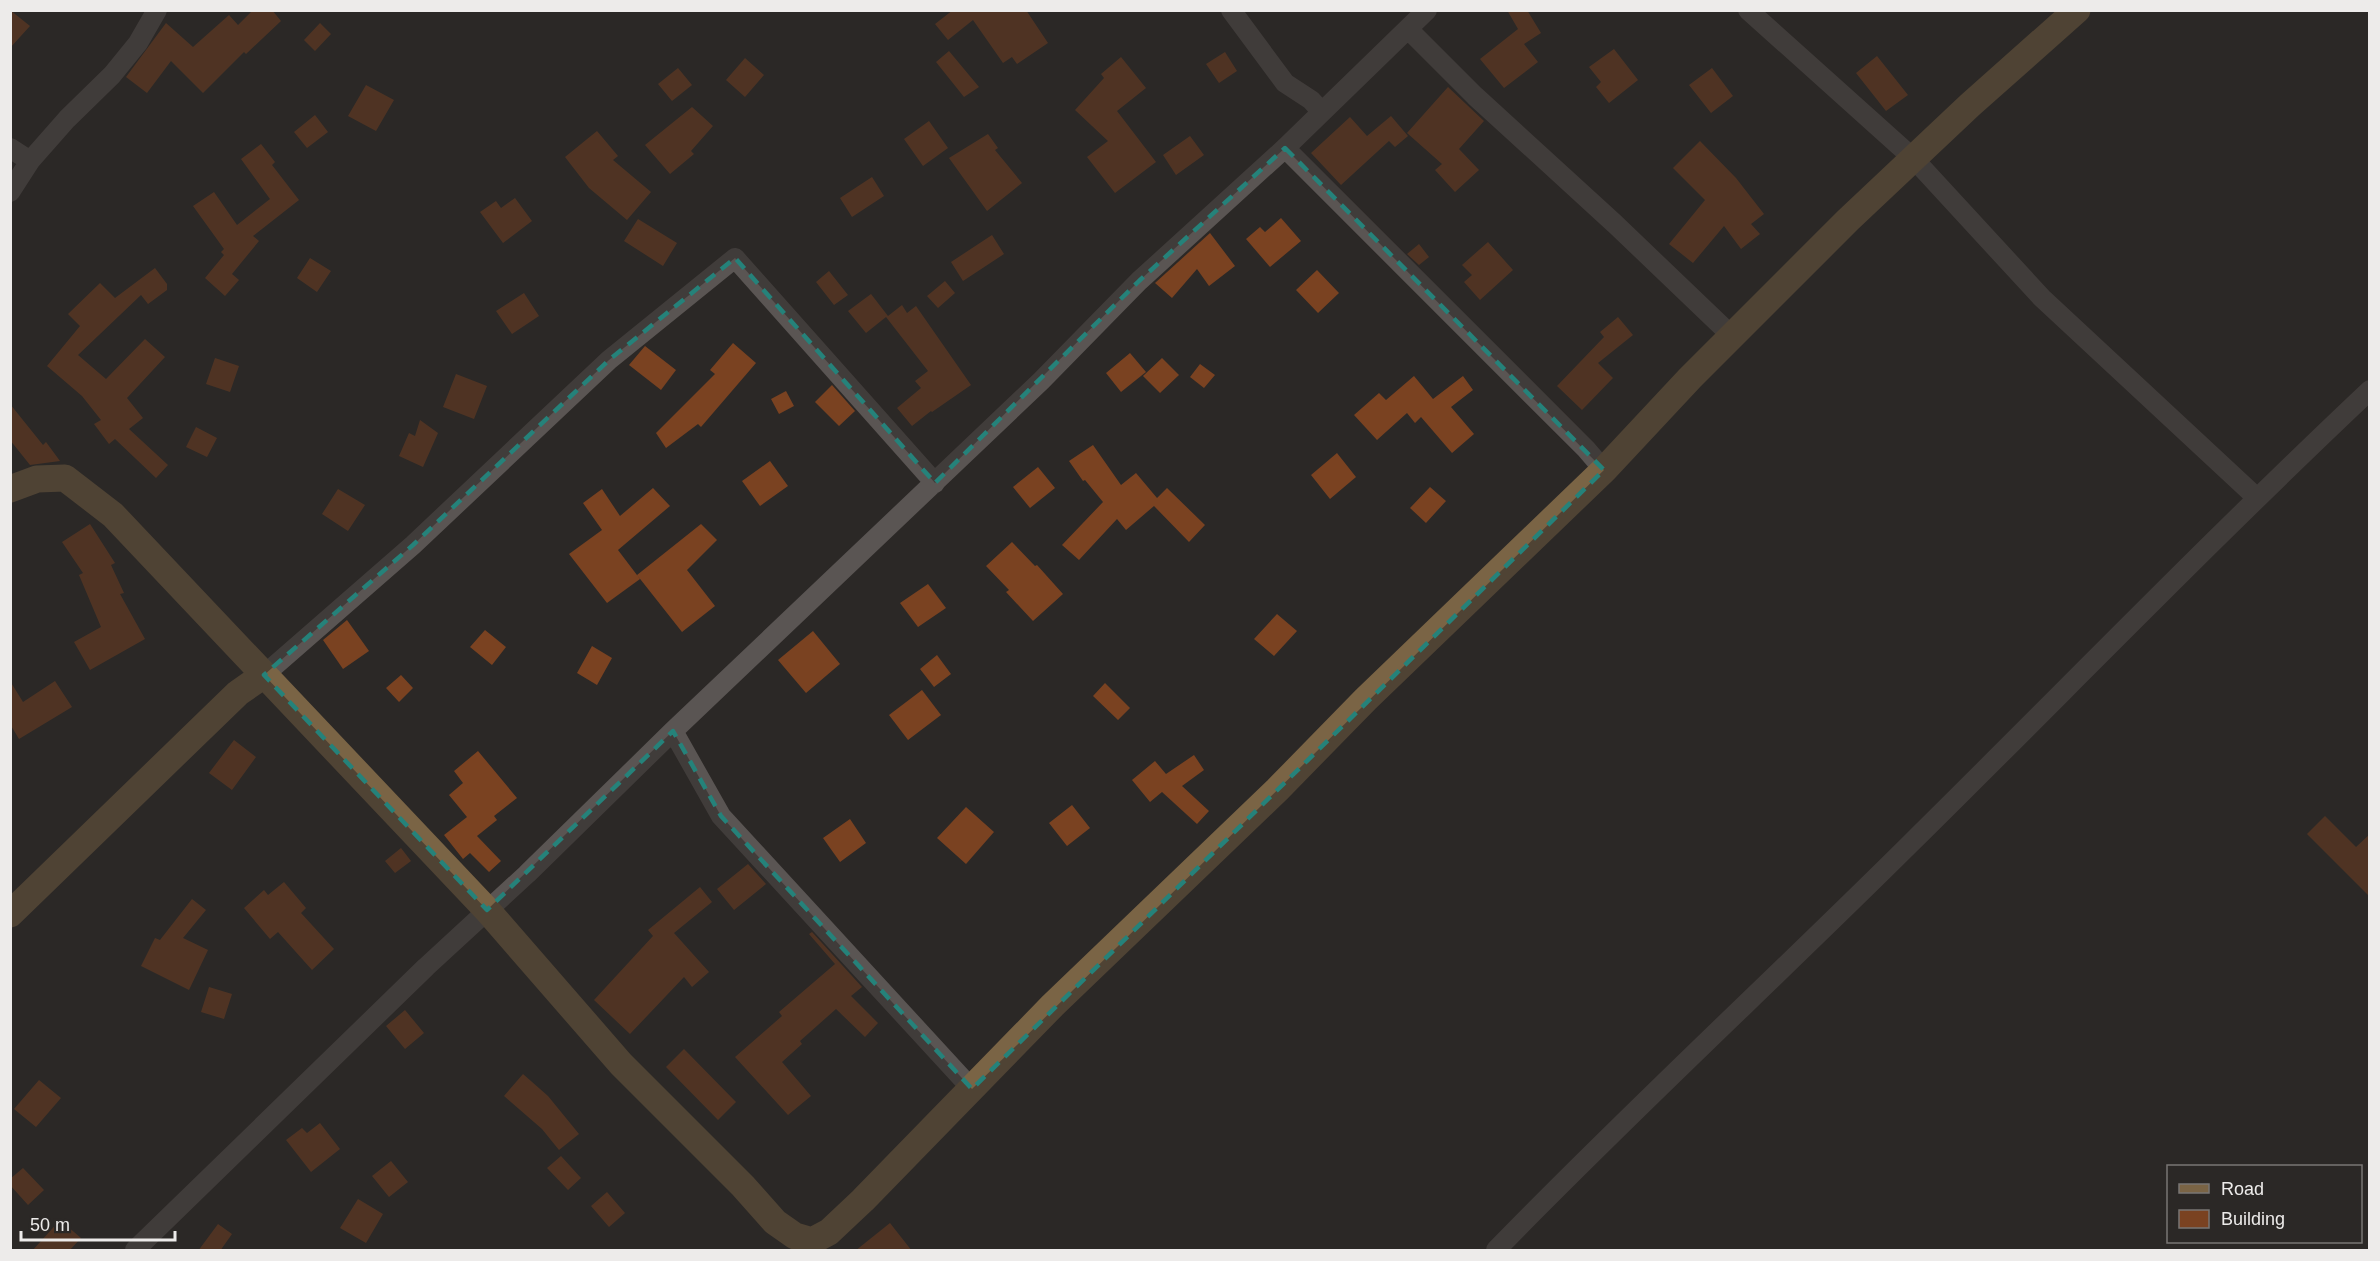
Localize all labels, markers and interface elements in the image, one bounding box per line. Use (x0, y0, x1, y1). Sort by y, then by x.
legend (2167, 1165, 2362, 1243)
text: Road (2221, 1179, 2264, 1199)
scale bar (21, 1204, 176, 1242)
text: Building (2221, 1209, 2285, 1229)
text: 50 m (30, 1215, 70, 1235)

